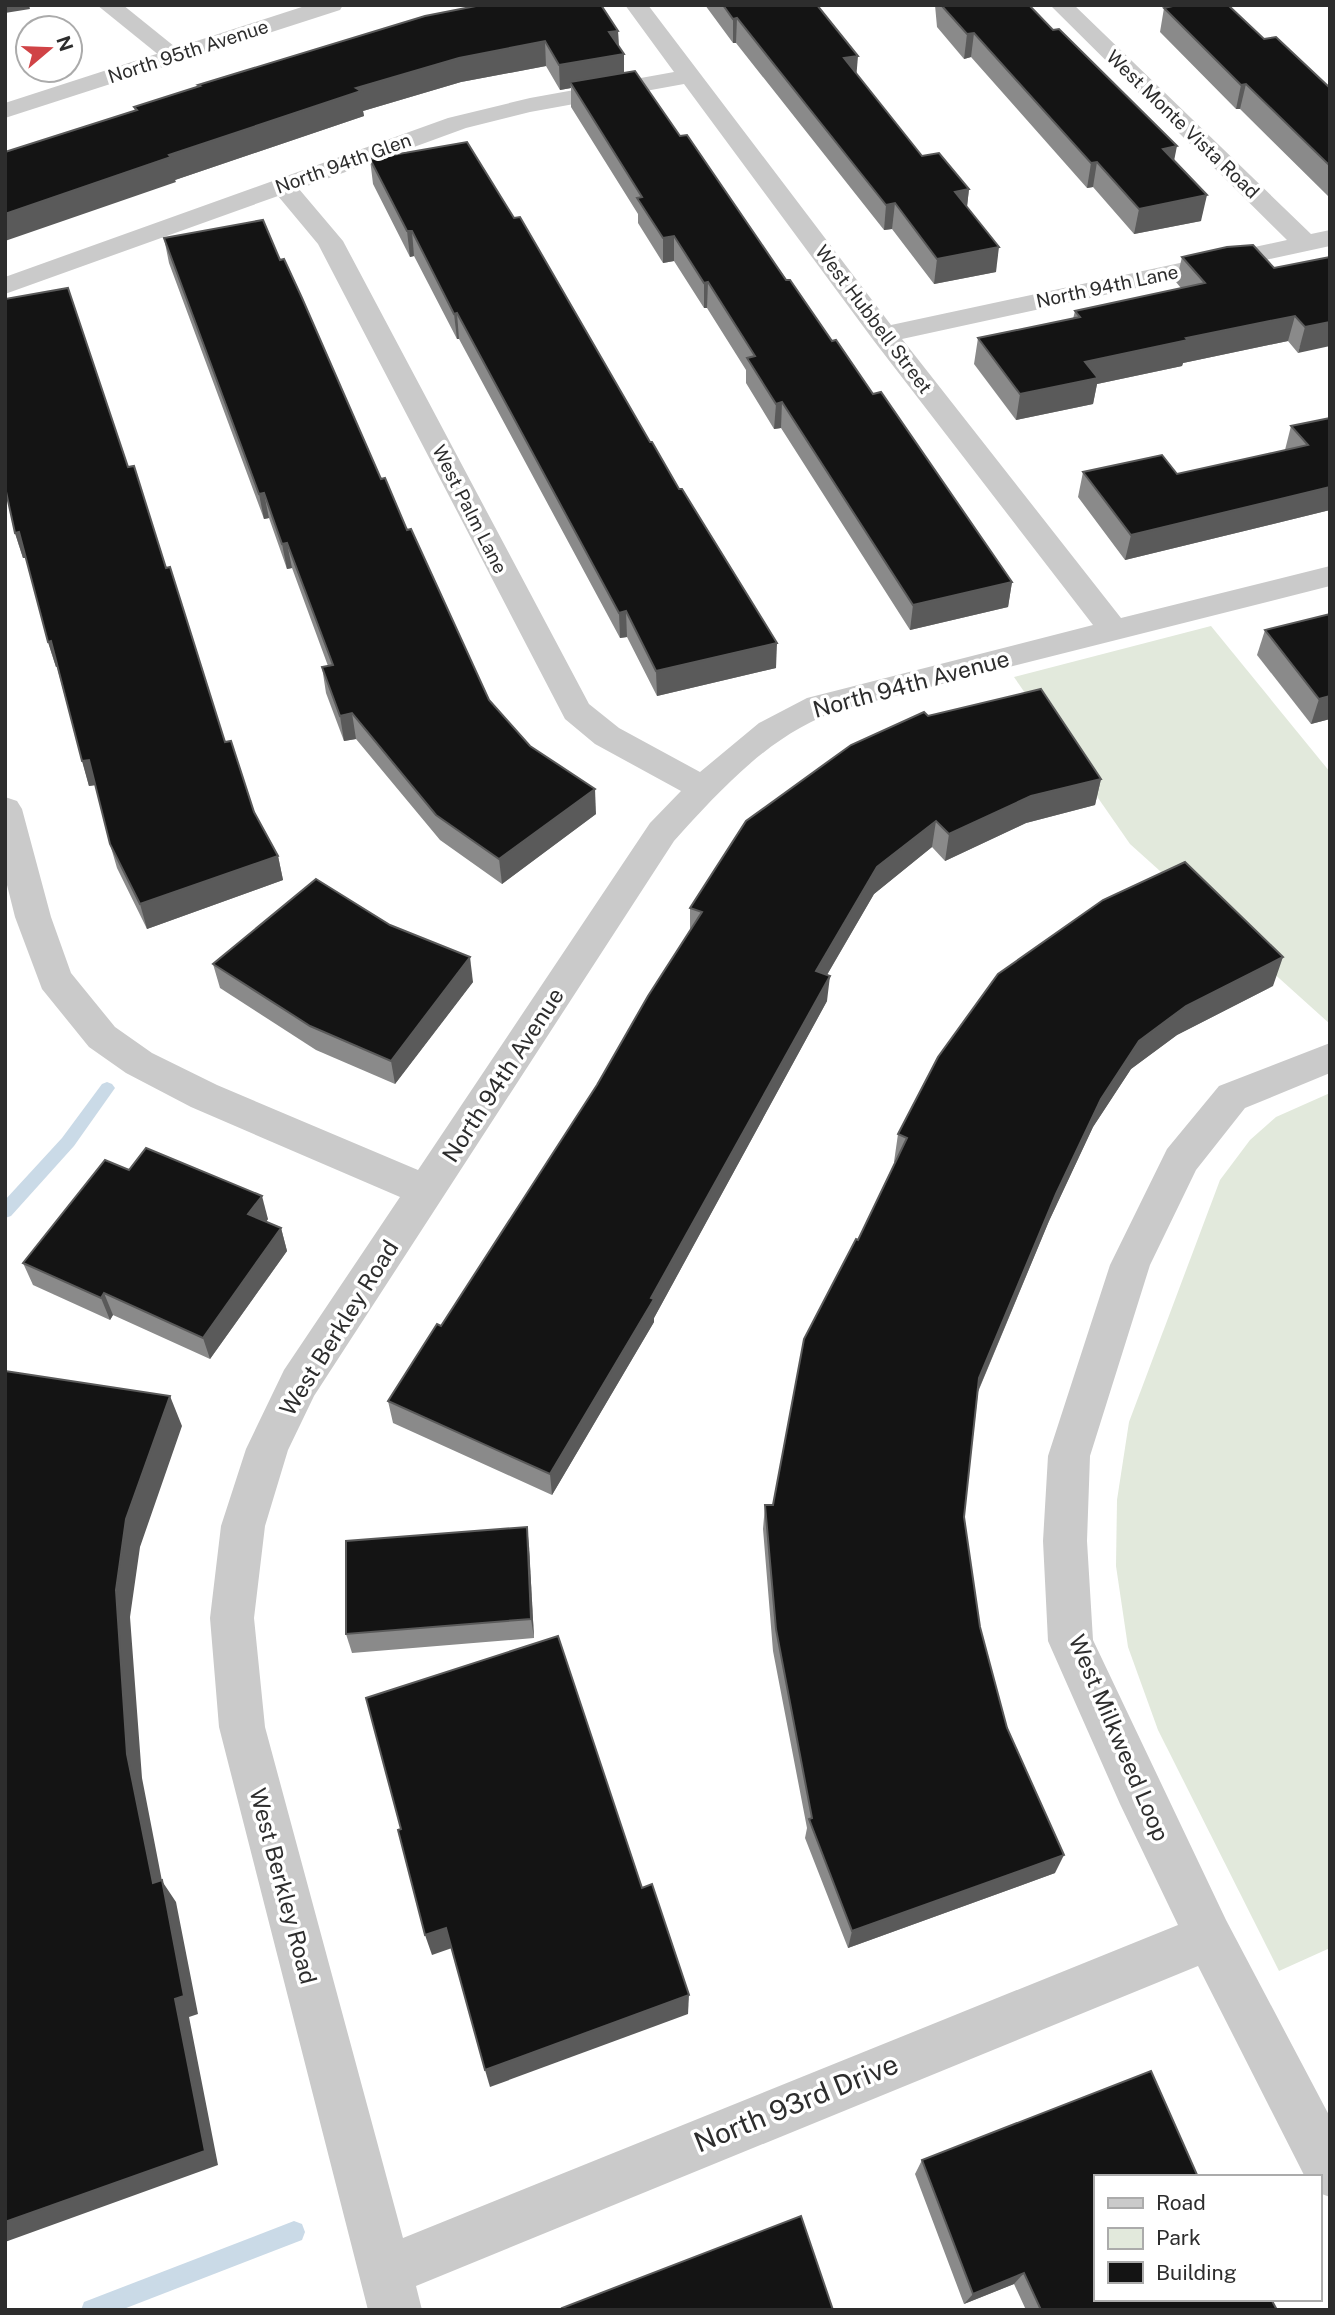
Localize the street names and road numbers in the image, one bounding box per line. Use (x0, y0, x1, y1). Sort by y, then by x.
street label: North 95th Avenue (105, 15, 271, 87)
street label: West Monte Vista Road (1102, 45, 1264, 203)
street label: North 94th Glen (272, 128, 414, 198)
street label: West Hubbell Street (811, 241, 937, 397)
street label: North 94th Lane (1034, 260, 1180, 312)
street label: West Palm Lane (428, 441, 512, 577)
street label: North 94th Avenue (810, 644, 1012, 723)
street label: North 94th Avenue (436, 983, 569, 1167)
street label: West Berkley Road (274, 1235, 403, 1420)
street label: West Milkweed Loop (1064, 1631, 1175, 1845)
street label: West Berkley Road (244, 1785, 323, 1987)
street label: North 93rd Drive (689, 2047, 903, 2159)

